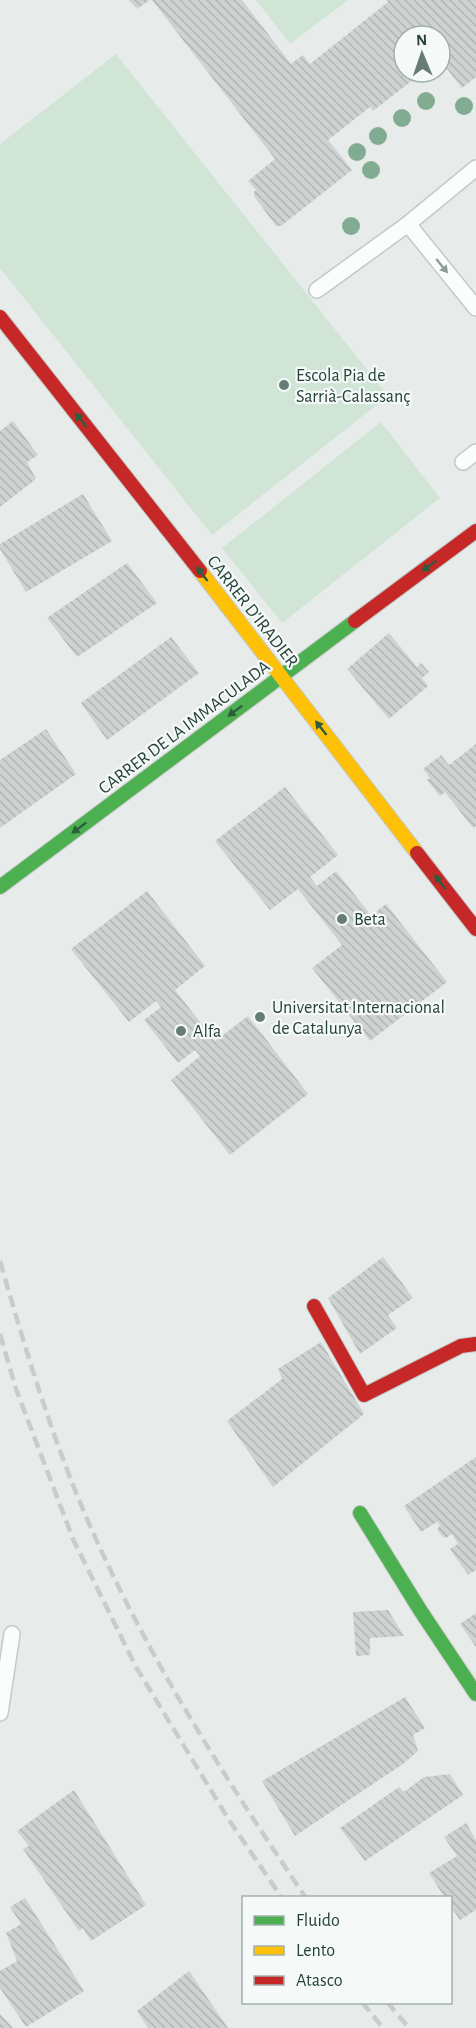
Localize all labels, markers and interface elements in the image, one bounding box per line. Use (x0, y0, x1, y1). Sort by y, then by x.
north arrow (392, 24, 452, 84)
text: N (416, 32, 427, 48)
one-way arrow (435, 258, 448, 273)
place label: Escola Pia de Sarrià-Calassanç (296, 367, 410, 406)
marker: Escola Pia de Sarrià-Calassanç (277, 378, 291, 392)
one-way arrow (76, 413, 88, 428)
street label: CARRER D'IRADIER (203, 552, 301, 671)
one-way arrow (422, 560, 438, 572)
one-way arrow (195, 566, 208, 582)
street label: CARRER DE LA IMMACULADA (96, 657, 274, 798)
one-way arrow (227, 705, 243, 717)
one-way arrow (316, 720, 328, 735)
one-way arrow (71, 822, 87, 834)
one-way arrow (435, 875, 447, 890)
place label: Beta (354, 911, 386, 929)
marker: Beta (335, 912, 349, 926)
place label: Universitat Internacional de Catalunya (272, 999, 445, 1038)
marker: Universitat Internacional de Catalunya (253, 1010, 267, 1024)
place label: Alfa (193, 1023, 221, 1041)
marker: Alfa (174, 1024, 188, 1038)
legend (242, 1896, 452, 2004)
text: Fluido (296, 1912, 340, 1930)
text: Lento (296, 1942, 335, 1960)
text: Atasco (296, 1972, 343, 1990)

